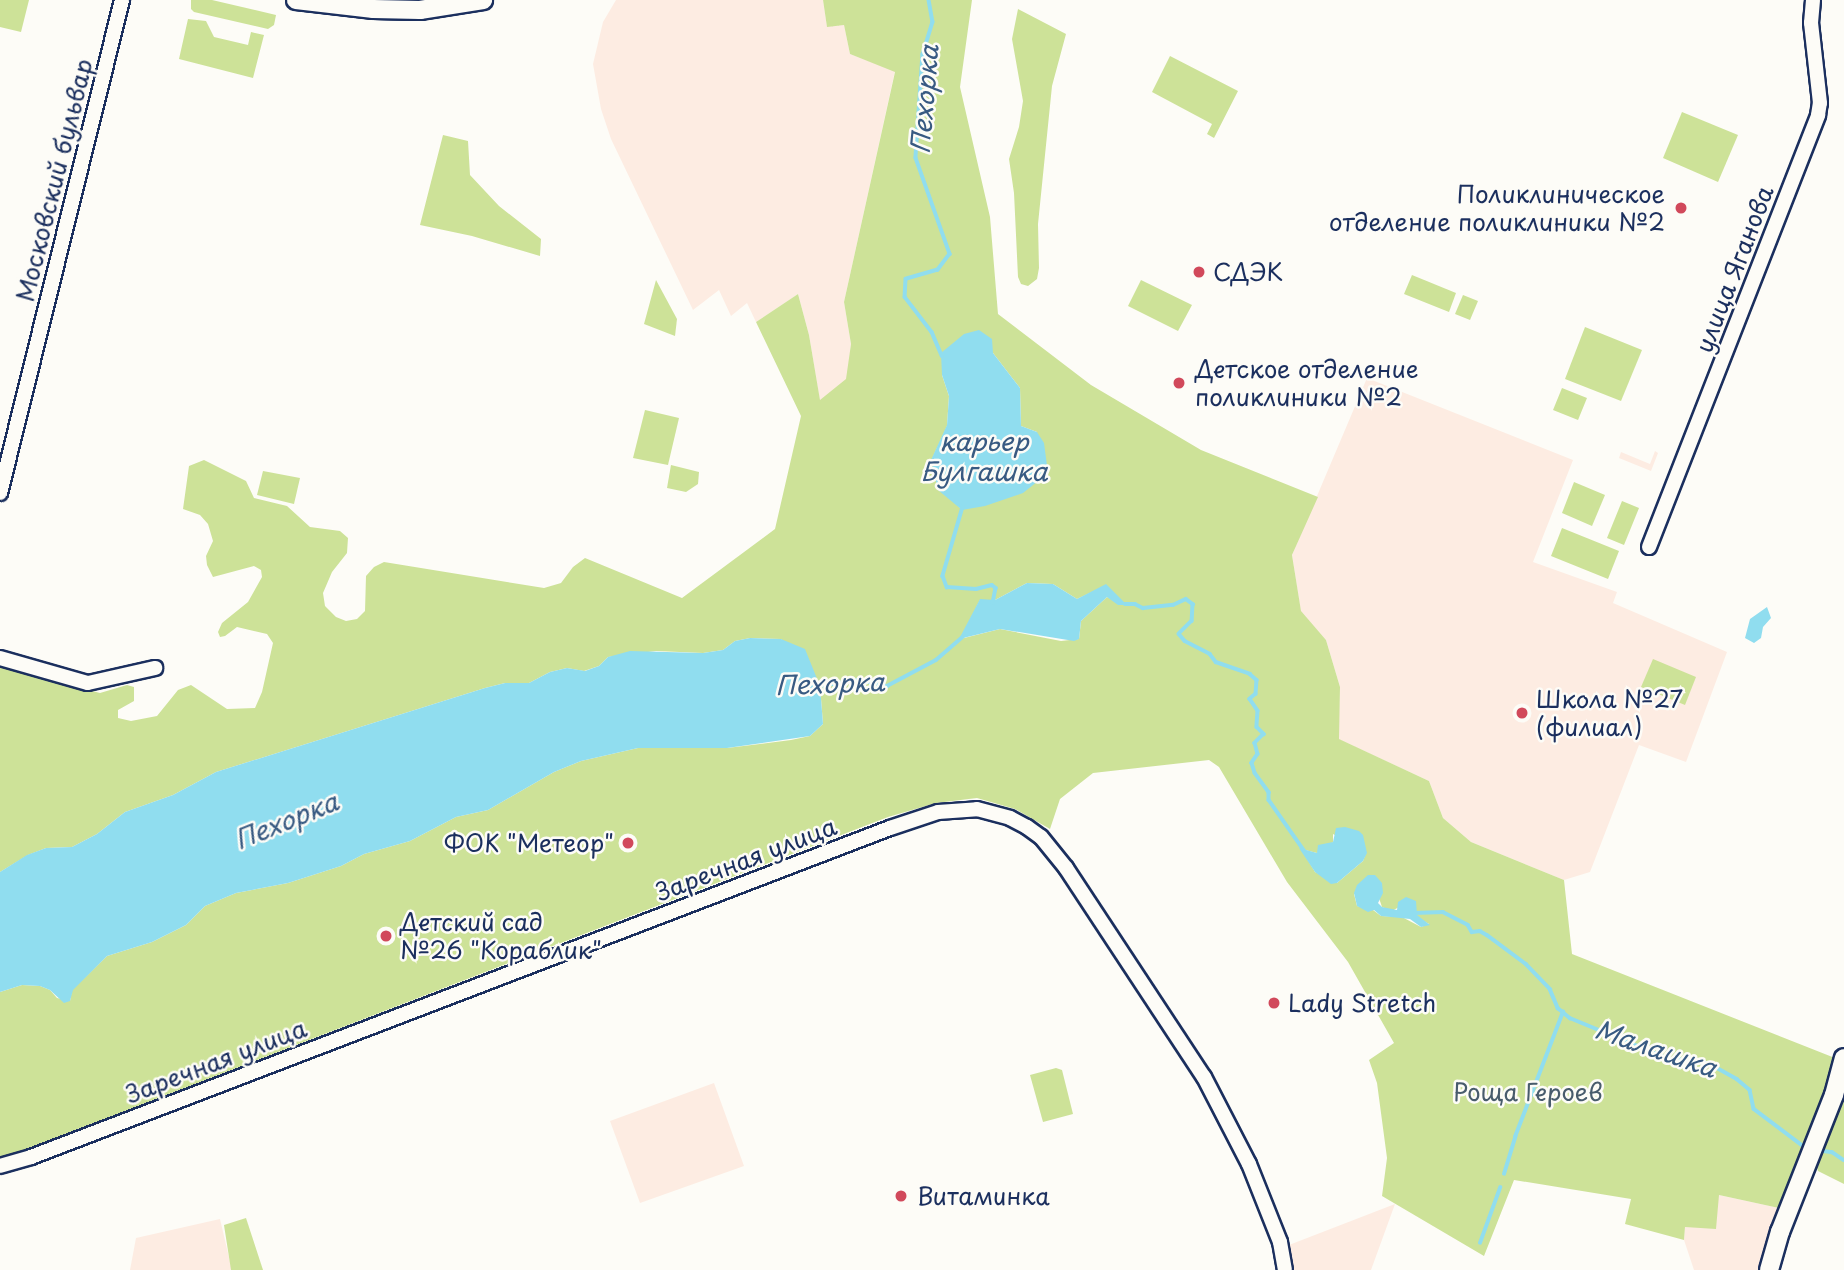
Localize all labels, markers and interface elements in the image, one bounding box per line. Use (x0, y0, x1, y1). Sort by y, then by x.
water label: Пехорка (904, 43, 944, 155)
street label: Московский бульвар (10, 56, 98, 304)
place label: Поликлиническое отделение поликлиники №2 (1329, 180, 1665, 236)
street label: улица Яганова (1689, 181, 1779, 357)
marker: Поликлиническое отделение поликлиники №2 (1671, 198, 1691, 218)
place label: СДЭК (1213, 258, 1283, 286)
marker: СДЭК (1191, 264, 1207, 280)
place label: Детское отделение поликлиники №2 (1195, 355, 1419, 411)
marker: Детское отделение поликлиники №2 (1169, 373, 1189, 393)
water label: карьер Булгашка (920, 425, 1048, 486)
water label: Пехорка (775, 666, 885, 700)
place label: Школа №27 (филиал) (1536, 685, 1684, 741)
marker: Школа №27 (филиал) (1514, 705, 1530, 721)
water label: Пехорка (230, 785, 342, 855)
street label: Заречная улица (651, 811, 841, 907)
place label: ФОК "Метеор" (443, 829, 614, 857)
marker: ФОК "Метеор" (620, 835, 636, 851)
place label: Детский сад №26 "Кораблик" (400, 908, 602, 964)
marker: Детский сад №26 "Кораблик" (378, 928, 394, 944)
place label: Lady Stretch (1288, 989, 1436, 1017)
marker: Lady Stretch (1266, 995, 1282, 1011)
street label: Заречная улица (121, 1013, 311, 1109)
water label: Малашка (1591, 1013, 1721, 1083)
park label: Роща Героев (1453, 1078, 1603, 1106)
place label: Витаминка (917, 1182, 1050, 1210)
marker: Витаминка (891, 1186, 911, 1206)

